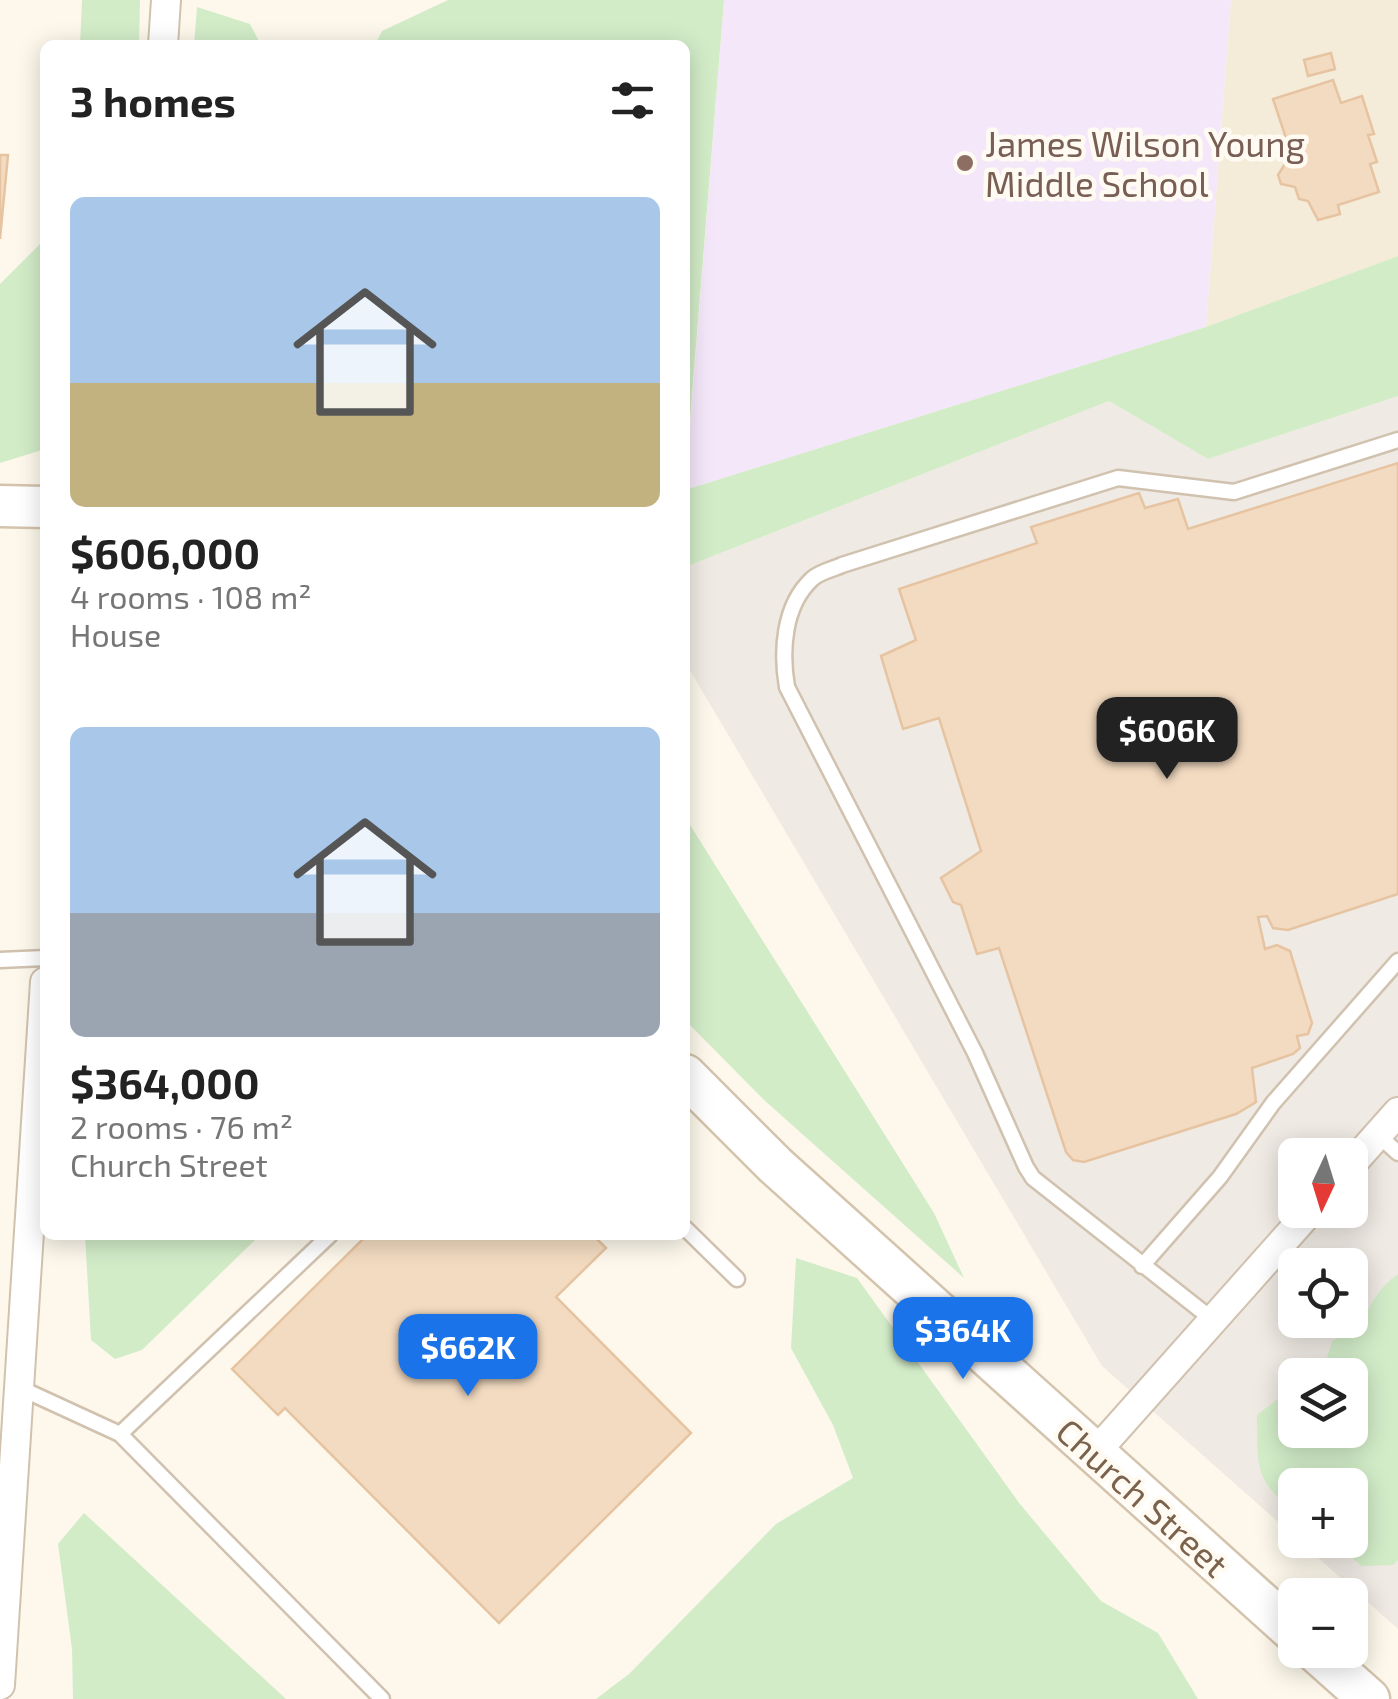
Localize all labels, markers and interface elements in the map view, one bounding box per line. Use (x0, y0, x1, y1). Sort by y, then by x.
icon: filters (605, 73, 660, 128)
text: 3 homes (70, 75, 236, 125)
place label: James Wilson Young Middle School (985, 122, 1305, 204)
marker: James Wilson Young Middle School (954, 152, 976, 174)
icon: home (275, 262, 455, 442)
text: $606,000 (70, 527, 260, 577)
text: 4 rooms · 108 m² (70, 577, 312, 615)
text: House (70, 615, 161, 653)
pin: $606K (1097, 697, 1237, 782)
text: $606K (1119, 710, 1215, 748)
icon: home (275, 792, 455, 972)
text: $364,000 (70, 1057, 259, 1107)
text: 2 rooms · 76 m² (70, 1107, 293, 1145)
north arrow (1278, 1138, 1368, 1228)
map controls (1278, 1138, 1368, 1668)
text: Church Street (70, 1145, 268, 1183)
button: locate (1278, 1248, 1368, 1338)
pin: $364K (893, 1297, 1033, 1382)
text: $364K (915, 1310, 1011, 1348)
pin: $662K (398, 1314, 538, 1399)
text: $662K (420, 1327, 516, 1365)
button: layers (1278, 1358, 1368, 1448)
street label: Church Street (1049, 1409, 1237, 1585)
button: + (1278, 1468, 1368, 1558)
button: − (1278, 1578, 1368, 1668)

